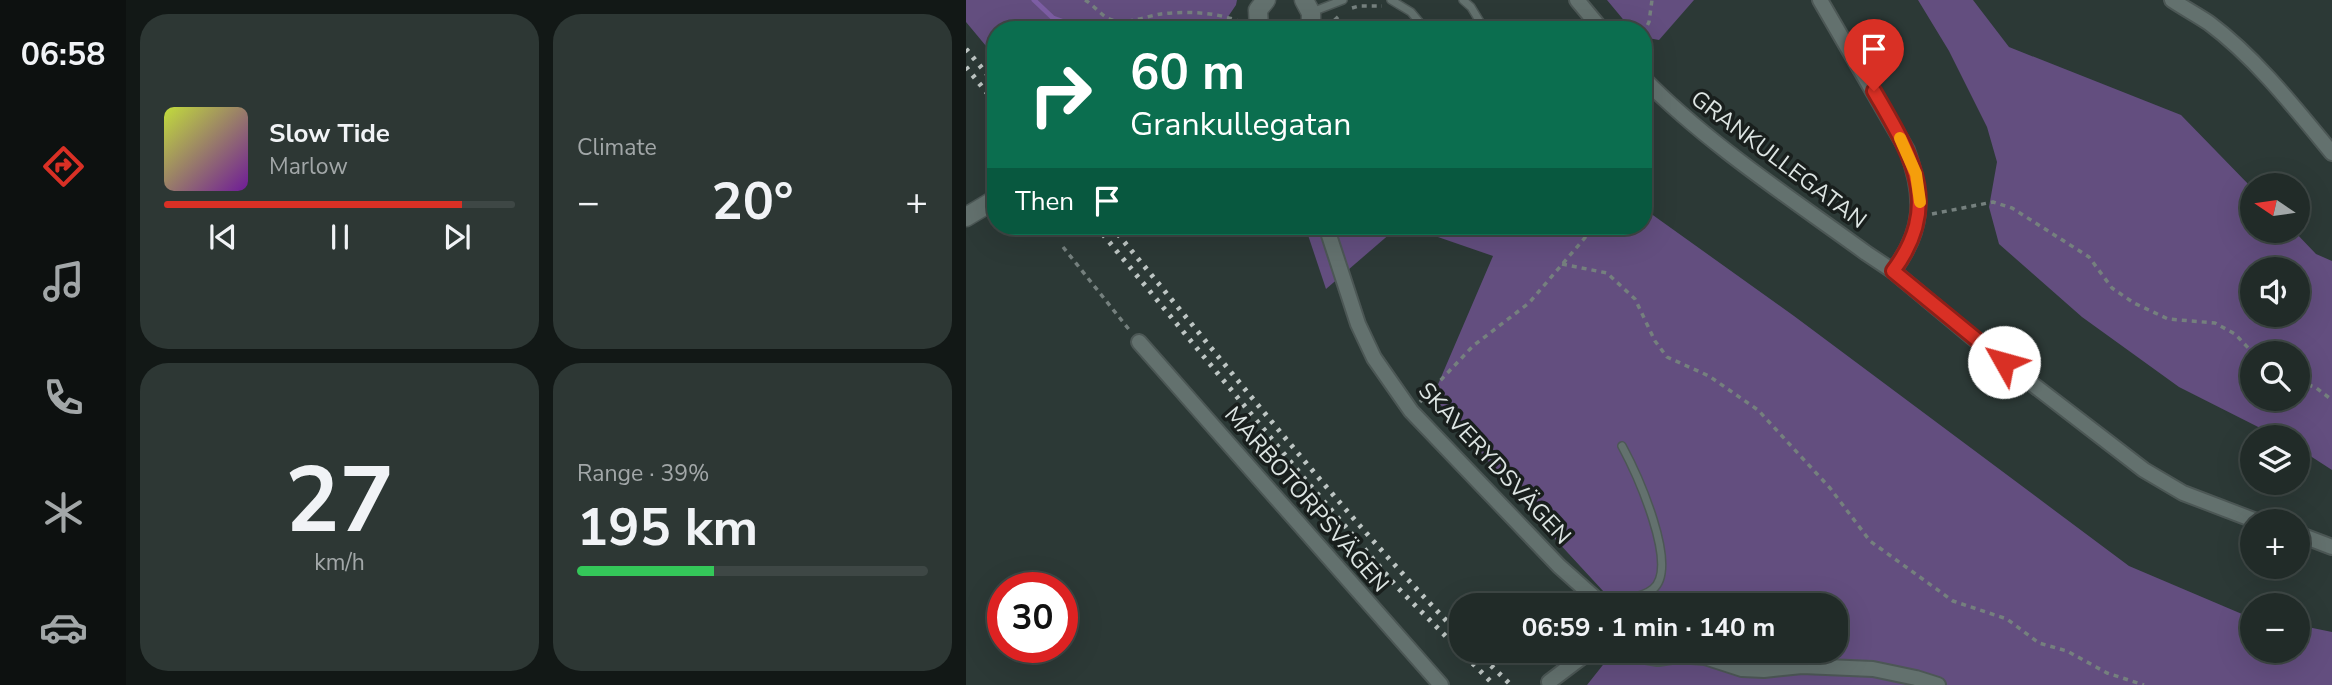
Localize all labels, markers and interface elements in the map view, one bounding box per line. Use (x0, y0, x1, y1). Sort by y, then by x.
pin (1844, 19, 1904, 91)
icon: arrive (1855, 30, 1893, 68)
text: 06:58 (21, 33, 105, 76)
text: 60 m (1130, 39, 1245, 106)
icon: right (1015, 49, 1106, 140)
street label: GRANKULLEGATAN (1685, 83, 1873, 236)
text: Grankullegatan (1130, 103, 1351, 146)
text: Slow Tide (269, 116, 390, 151)
text: Climate (577, 132, 657, 163)
icon: directions (39, 142, 88, 191)
text: Marlow (269, 151, 348, 182)
text: 20° (711, 166, 794, 237)
north arrow (2240, 173, 2310, 243)
map controls (2240, 173, 2310, 663)
text: − (577, 177, 600, 228)
text: + (905, 177, 928, 228)
icon: arrive (1088, 182, 1126, 220)
text: Then (1015, 184, 1074, 219)
icon: previous (204, 218, 242, 256)
icon: pause (321, 218, 359, 256)
icon: next (438, 218, 476, 256)
icon: music (39, 257, 88, 306)
button: sound (2240, 257, 2310, 327)
position arrow (1967, 325, 2041, 399)
button: search (2240, 341, 2310, 411)
icon: phone (39, 373, 88, 422)
street label: SKAVERYDSVÄGEN (1411, 376, 1578, 551)
street label: MARBOTORPSVÄGEN (1217, 400, 1396, 599)
button: layers (2240, 425, 2310, 495)
text: 27 (285, 439, 394, 563)
text: Range · 39% (577, 458, 709, 489)
icon: climate (39, 488, 88, 537)
text: 195 km (577, 492, 758, 563)
button: + (2240, 509, 2310, 579)
text: km/h (314, 547, 365, 578)
speed limit sign: 30 (987, 572, 1078, 663)
button: − (2240, 593, 2310, 663)
icon: car (39, 603, 88, 652)
text: 06:59 · 1 min · 140 m (1522, 610, 1775, 645)

